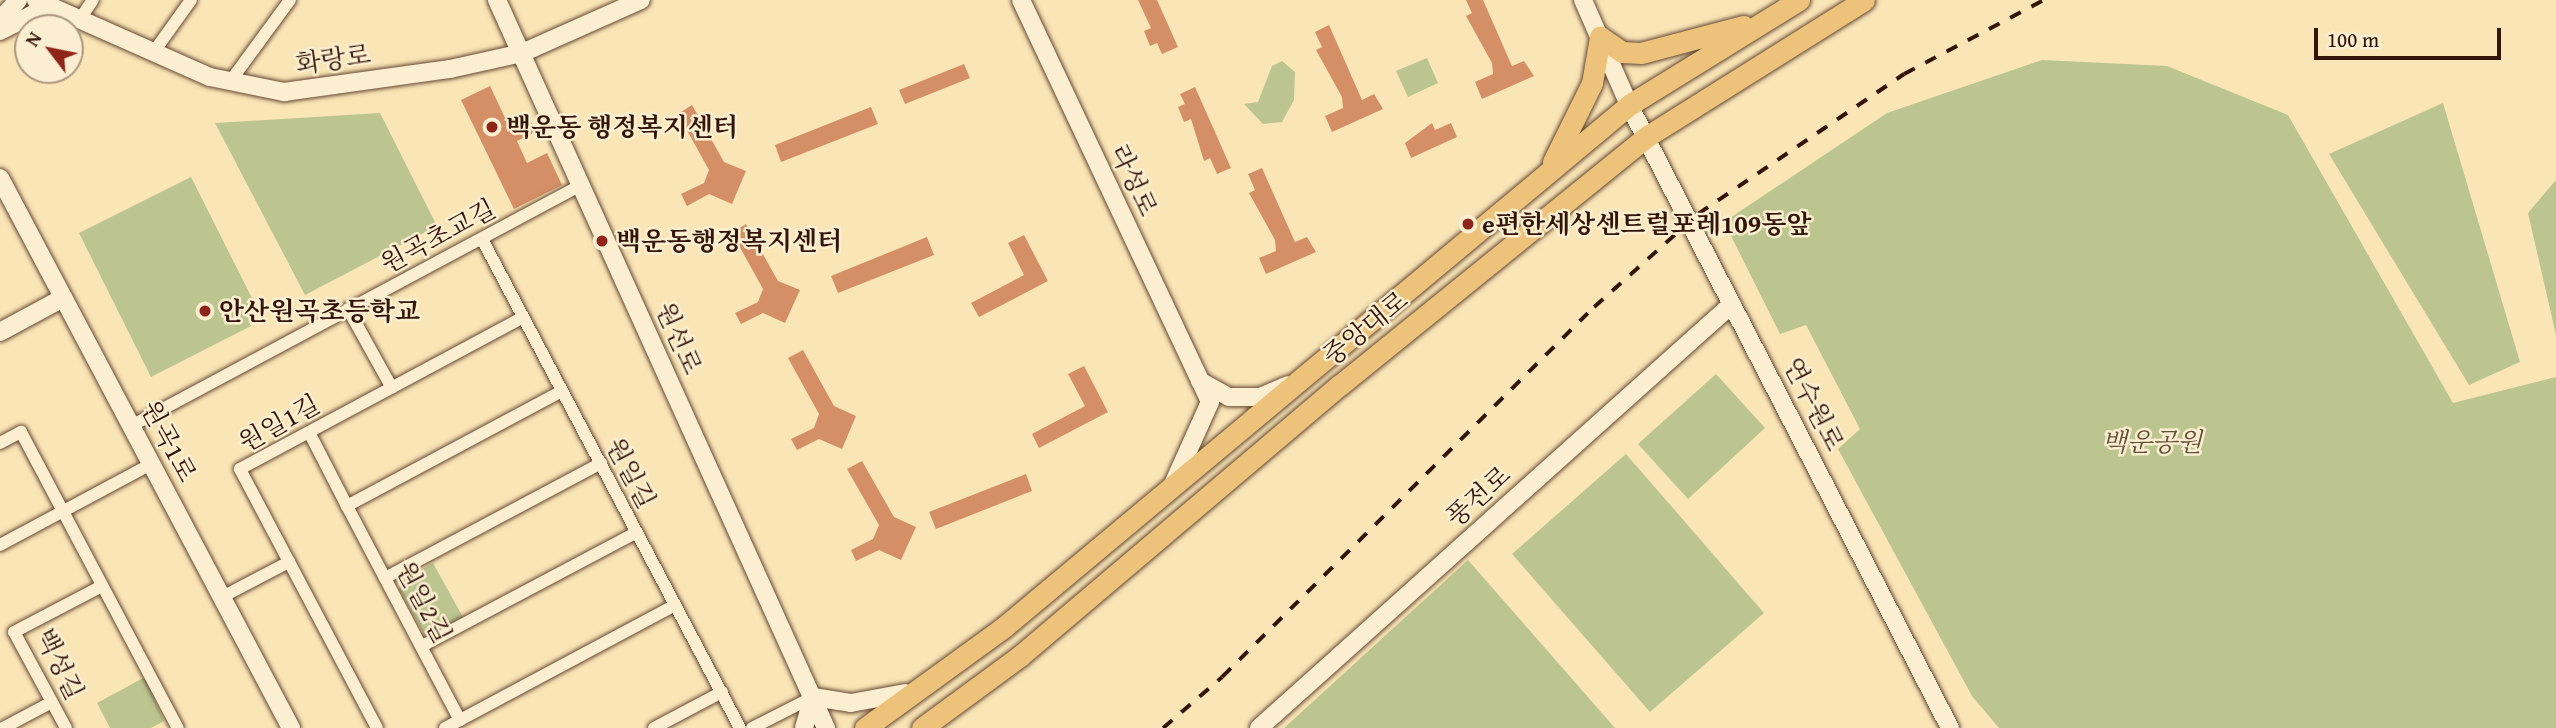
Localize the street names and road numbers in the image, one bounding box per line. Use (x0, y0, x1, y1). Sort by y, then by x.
street label: 화랑로 (294, 38, 372, 80)
street label: 라성로 (1104, 139, 1164, 221)
street label: 원곡초교길 (375, 193, 501, 279)
street label: 중앙대로 (1316, 284, 1414, 372)
street label: 원선로 (649, 297, 709, 379)
street label: 연수원로 (1777, 352, 1851, 456)
street label: 원일1길 (233, 388, 325, 458)
street label: 원곡1로 (135, 395, 203, 487)
street label: 원일길 (600, 432, 662, 514)
street label: 풍전로 (1440, 459, 1516, 533)
street label: 원일2길 (390, 556, 458, 648)
street label: 백성길 (29, 623, 91, 705)

